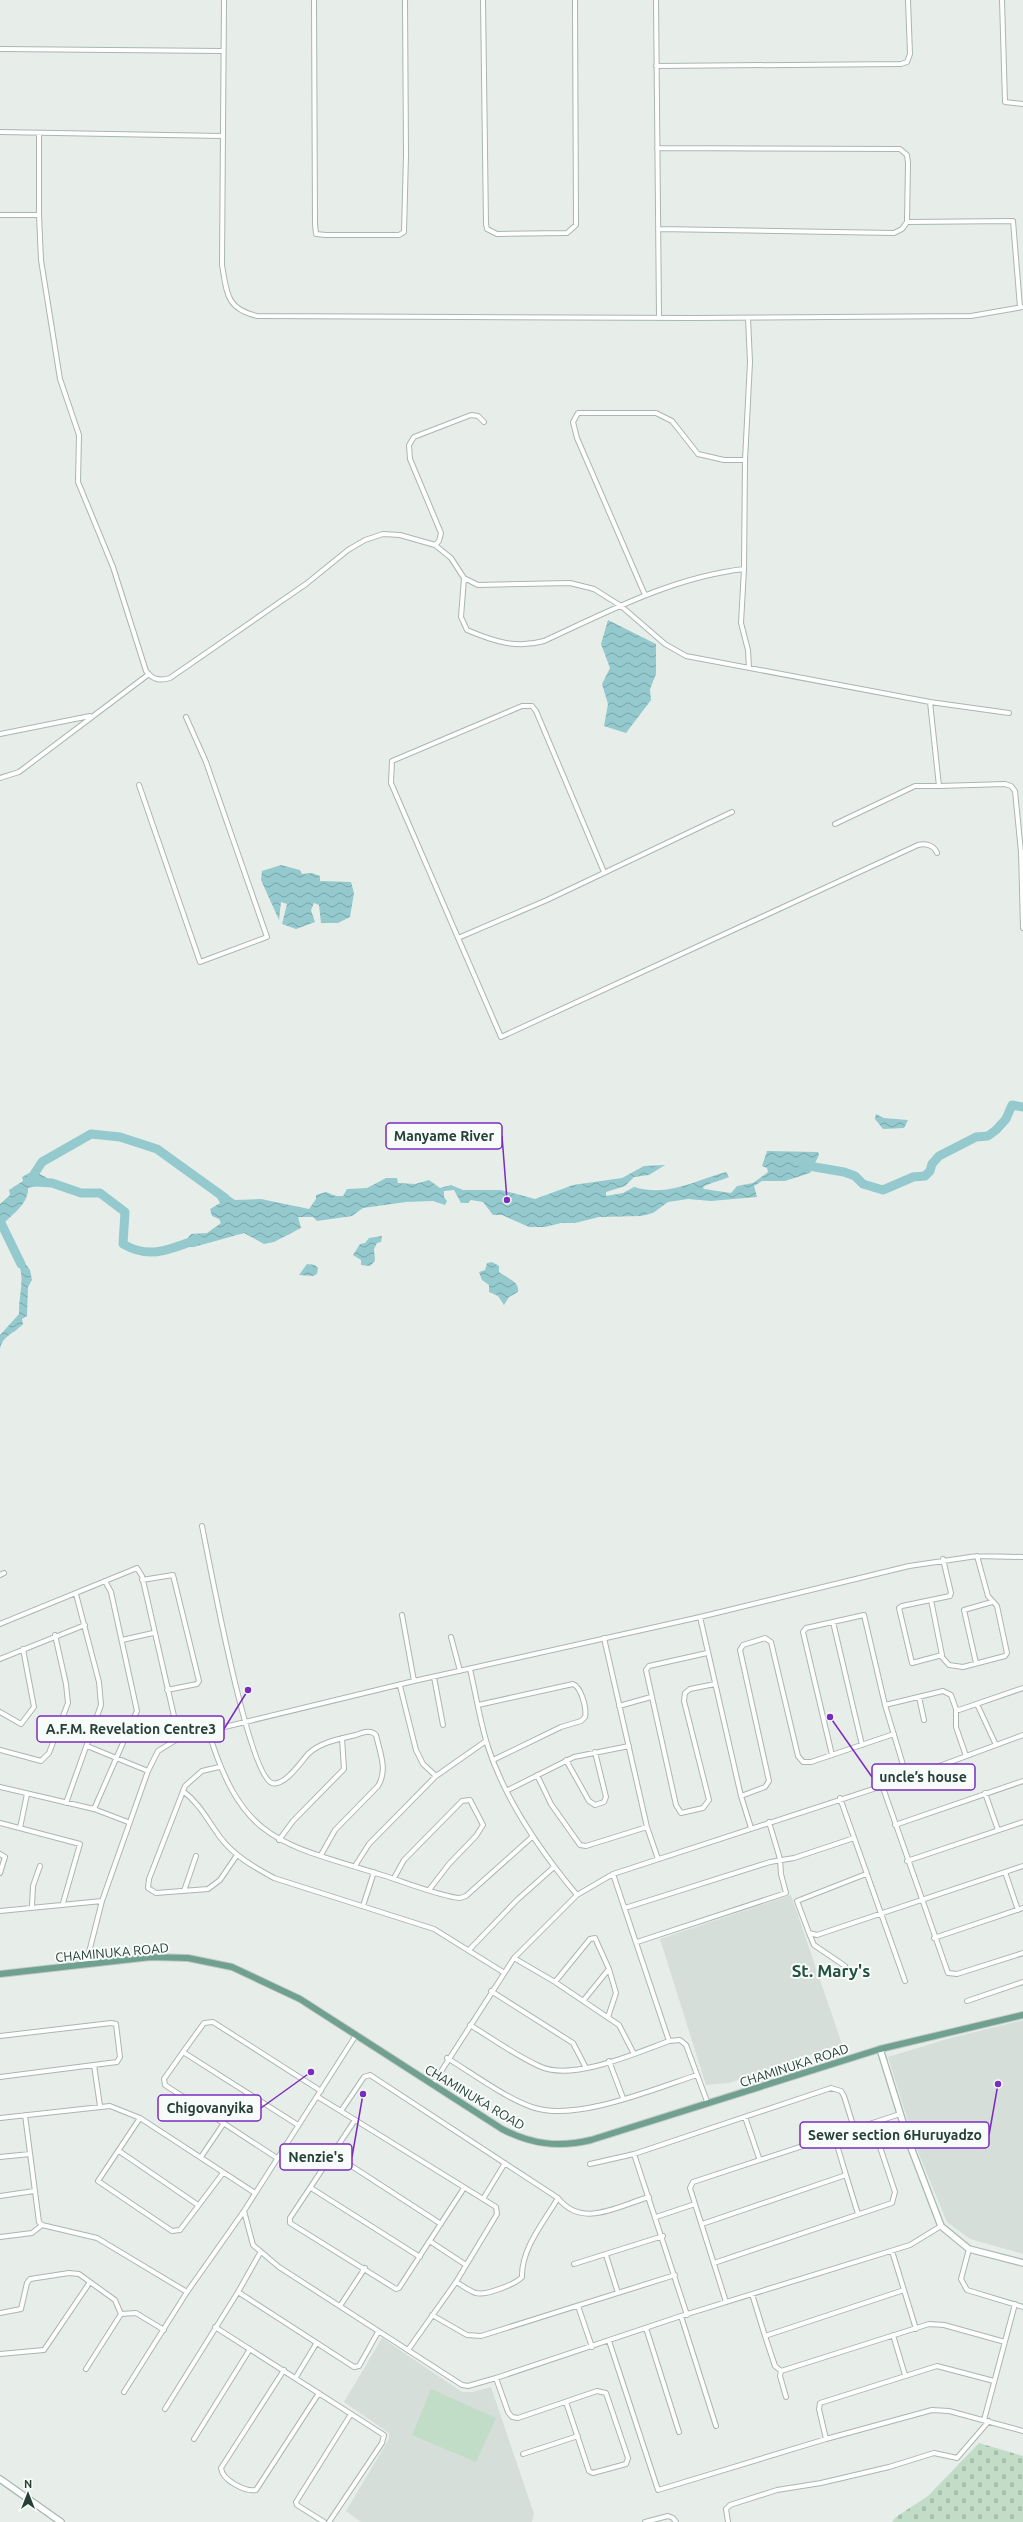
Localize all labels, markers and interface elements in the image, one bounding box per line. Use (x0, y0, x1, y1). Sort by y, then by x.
callout: Manyame River (386, 1123, 502, 1149)
text: Manyame River (394, 1128, 494, 1144)
callout: A.F.M. Revelation Centre3 (37, 1716, 224, 1742)
text: A.F.M. Revelation Centre3 (46, 1721, 216, 1737)
callout: uncle’s house (872, 1764, 975, 1790)
text: uncle’s house (879, 1769, 967, 1785)
street label: CHAMINUKA ROAD (55, 1940, 169, 1964)
district label: St. Mary's (792, 1961, 870, 1980)
street label: CHAMINUKA ROAD (738, 2041, 850, 2089)
street label: CHAMINUKA ROAD (423, 2062, 527, 2132)
callout: Chigovanyika (158, 2095, 261, 2121)
text: Chigovanyika (166, 2100, 254, 2116)
callout: Sewer section 6Huruyadzo (800, 2122, 989, 2148)
text: Sewer section 6Huruyadzo (808, 2127, 982, 2143)
callout: Nenzie's (280, 2144, 352, 2170)
text: Nenzie's (288, 2149, 344, 2165)
north arrow (8, 2474, 48, 2514)
text: N (24, 2478, 32, 2490)

